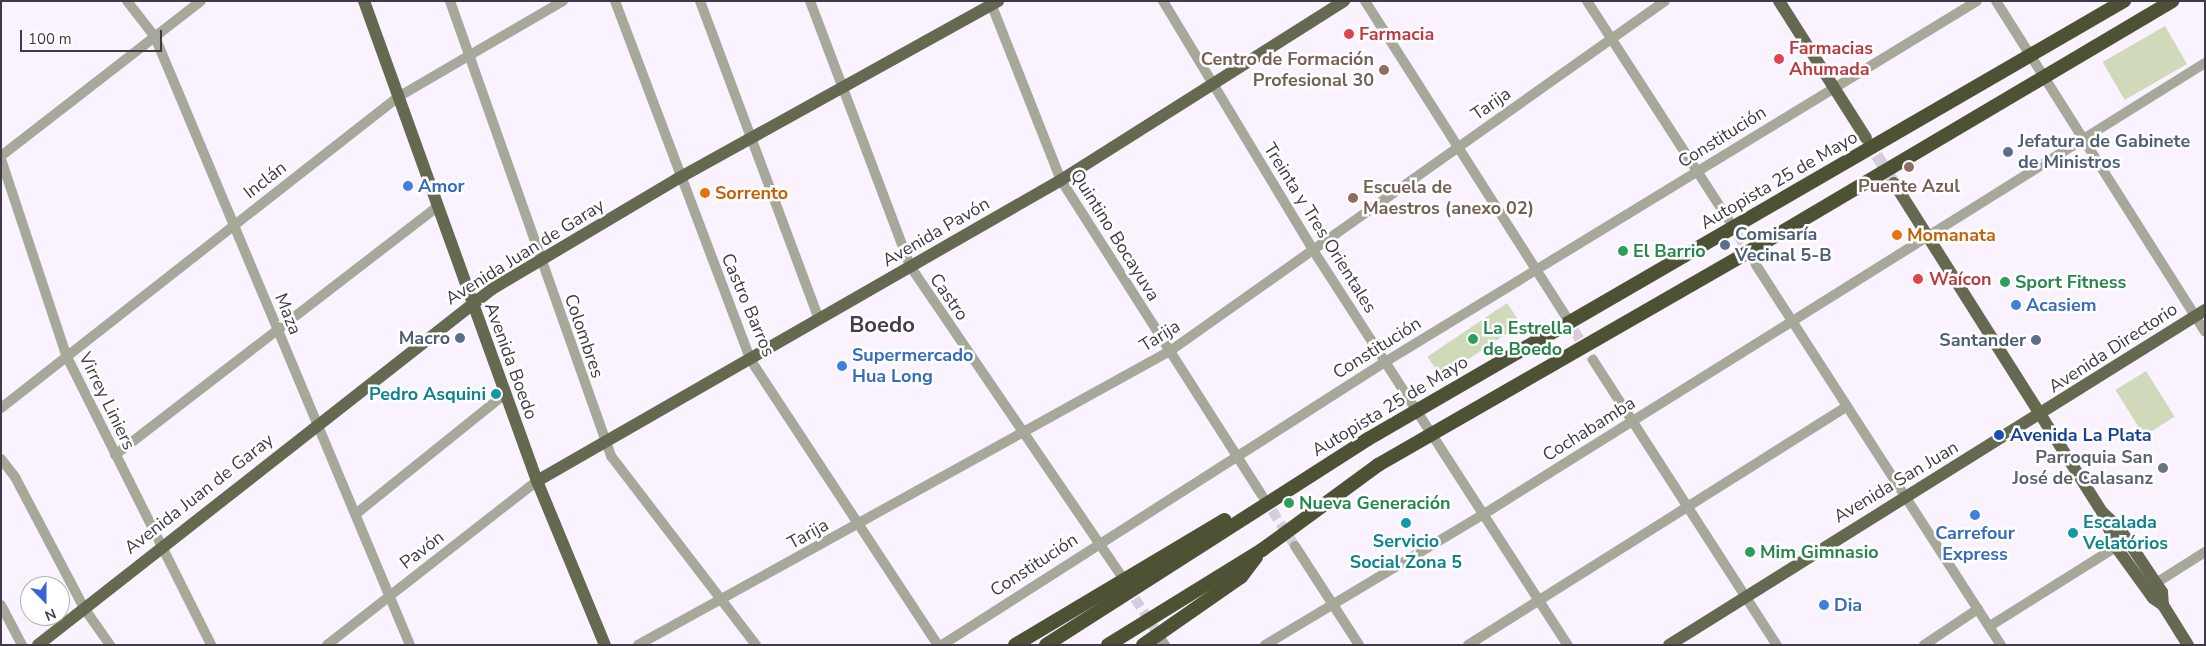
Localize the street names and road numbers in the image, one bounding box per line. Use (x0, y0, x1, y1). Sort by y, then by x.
street label: Tarija (1467, 83, 1515, 125)
street label: Constitución (1674, 101, 1770, 173)
street label: Autopista 25 de Mayo (1697, 126, 1861, 234)
street label: Treinta y Tres Orientales (1259, 139, 1381, 317)
street label: Inclán (239, 157, 291, 203)
street label: Quintino Bocayuva (1066, 165, 1164, 305)
street label: Avenida Pavón (879, 193, 993, 271)
street label: Avenida Juan de Garay (442, 194, 608, 310)
street label: Castro Barros (717, 250, 779, 360)
street label: Castro (925, 269, 973, 325)
street label: Maza (270, 290, 306, 338)
street label: Colombres (560, 291, 608, 381)
street label: Avenida Directorio (2045, 298, 2181, 398)
street label: Avenida Boedo (480, 300, 542, 422)
street label: Constitución (1329, 312, 1425, 384)
street label: Tarija (1136, 315, 1184, 357)
street label: Virrey Liniers (74, 349, 140, 453)
street label: Autopista 25 de Mayo (1308, 351, 1472, 461)
street label: Cochabamba (1539, 392, 1639, 466)
street label: Avenida Juan de Garay (120, 429, 278, 559)
street label: Avenida San Juan (1830, 436, 1962, 528)
street label: Tarija (784, 514, 832, 554)
street label: Pavón (396, 526, 448, 574)
street label: Constitución (986, 529, 1082, 601)

